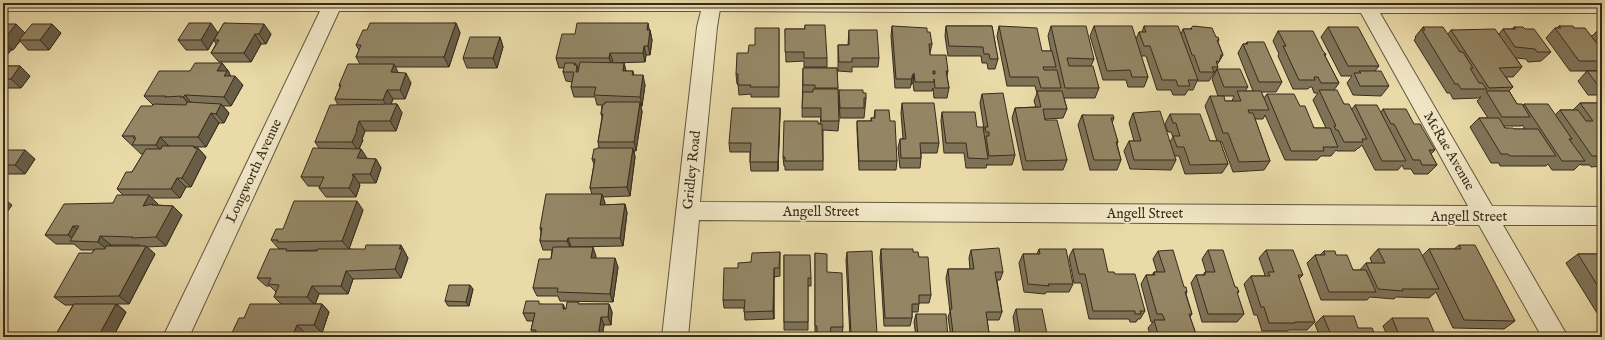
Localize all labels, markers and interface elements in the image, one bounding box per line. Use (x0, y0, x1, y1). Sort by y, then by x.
street label: McRae Avenue (1419, 108, 1479, 194)
street label: Longworth Avenue (222, 116, 286, 226)
street label: Gridley Road (679, 129, 705, 210)
street label: Angell Street (782, 203, 859, 221)
street label: Angell Street (1106, 205, 1183, 223)
street label: Angell Street (1430, 208, 1507, 226)

